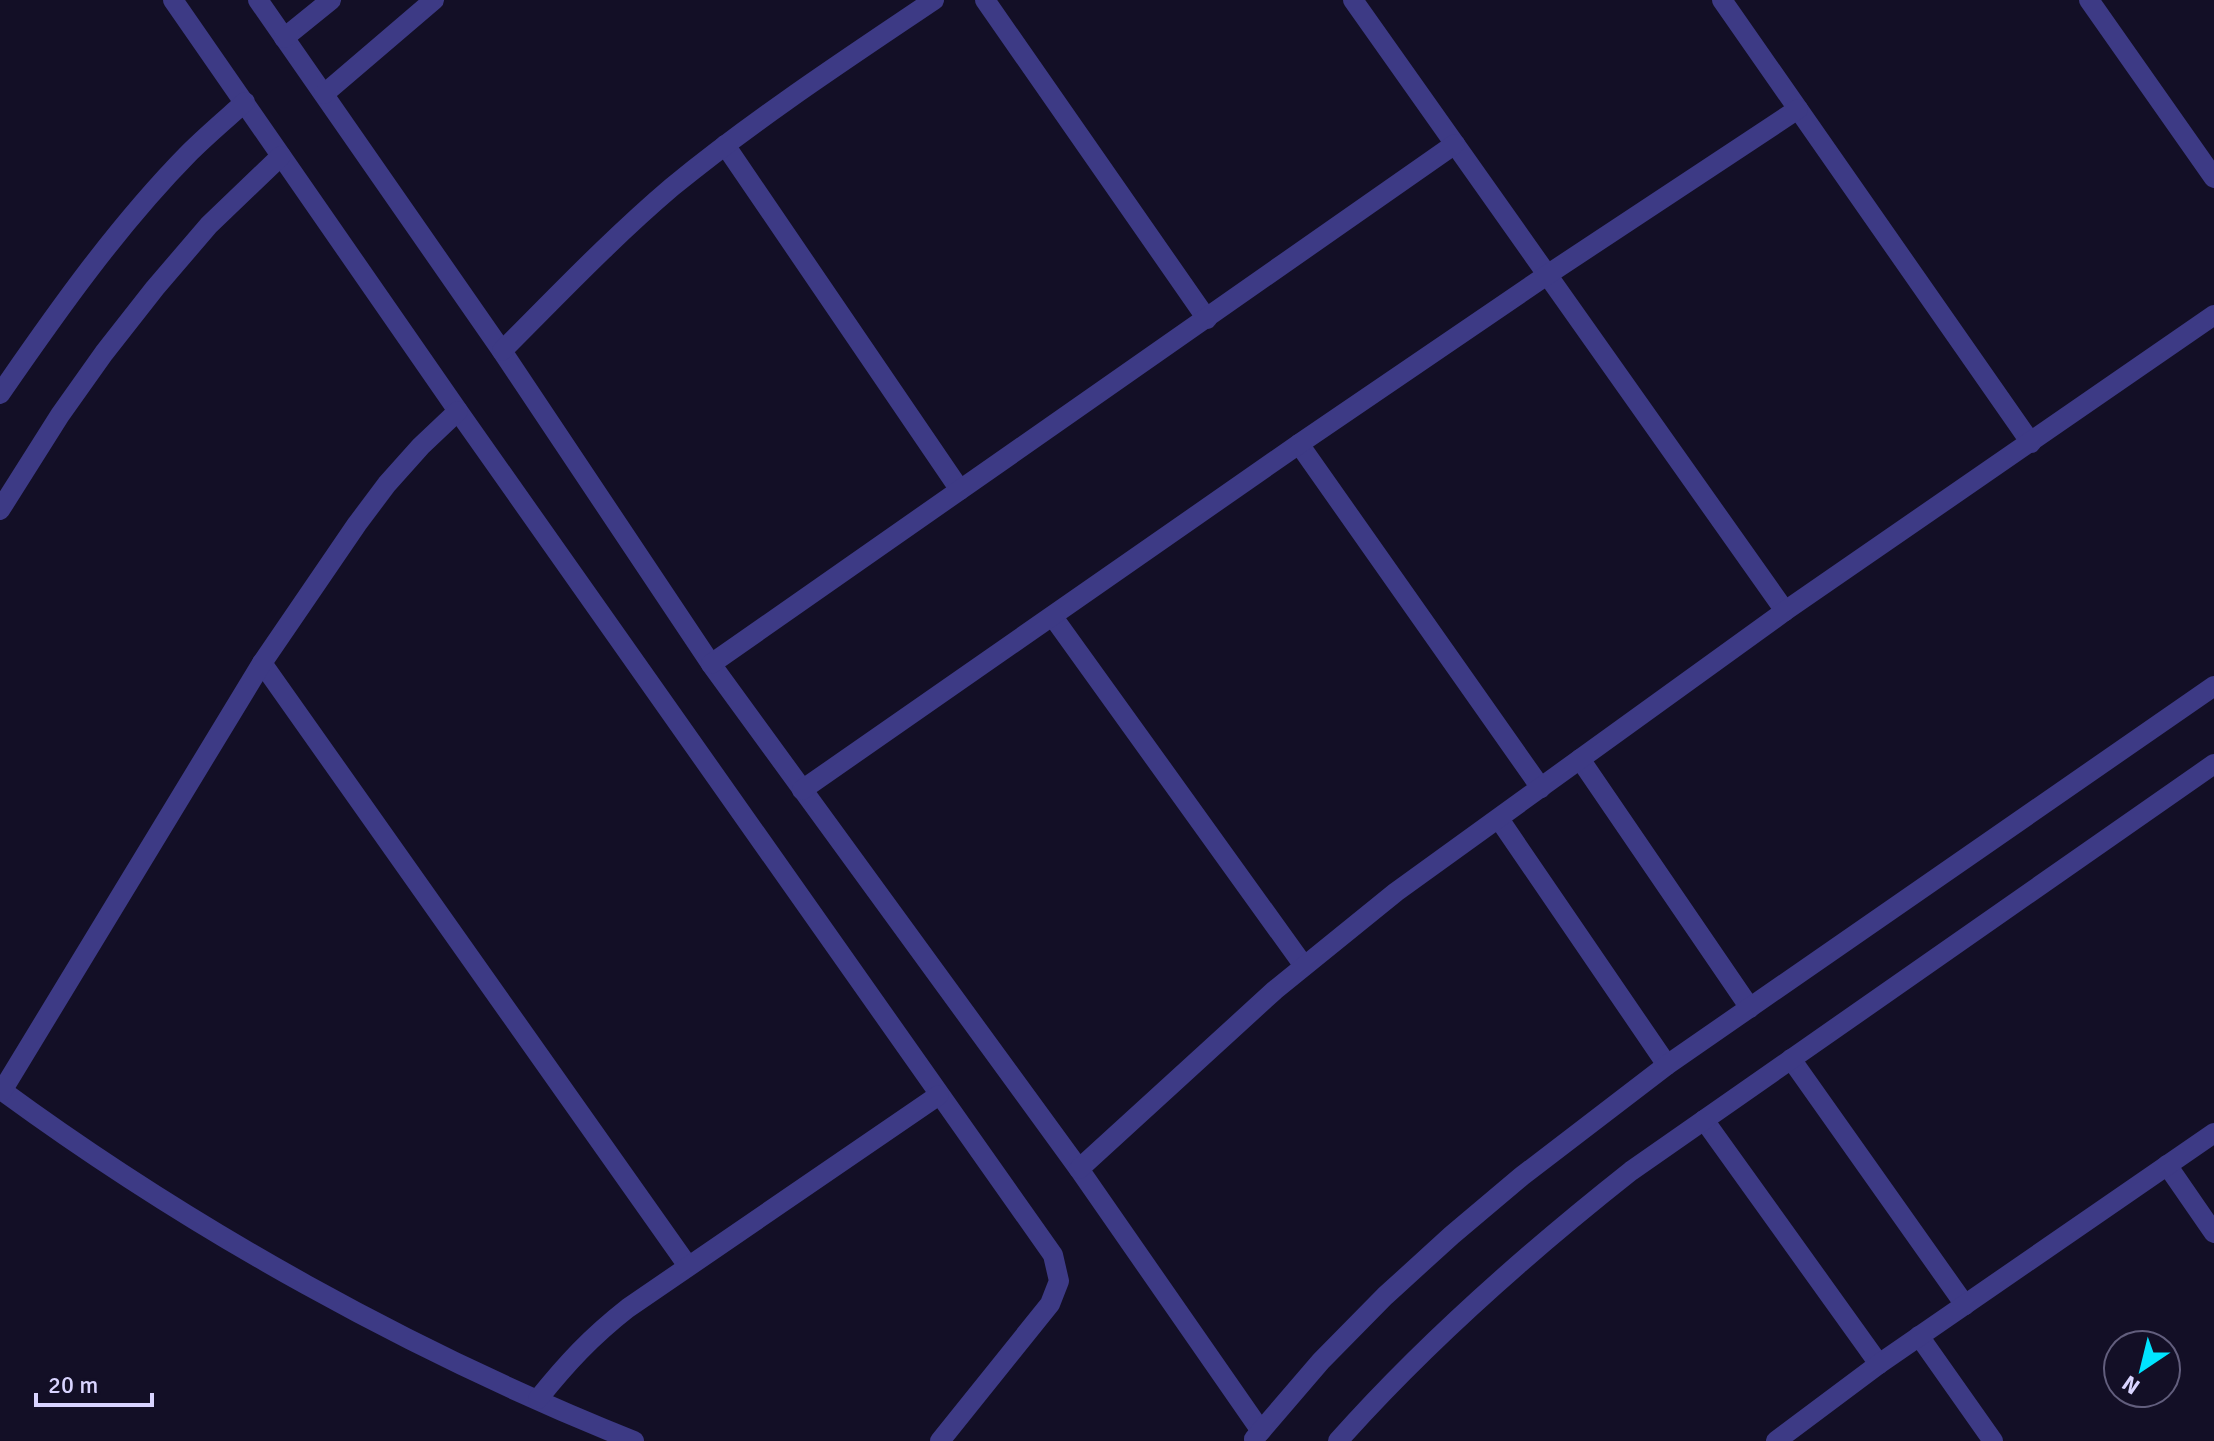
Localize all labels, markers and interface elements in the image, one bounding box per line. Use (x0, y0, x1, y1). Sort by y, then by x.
north arrow (2102, 1329, 2182, 1409)
scale bar (36, 1357, 152, 1407)
text: 20 m (48, 1370, 98, 1400)
text: N (2117, 1370, 2145, 1400)

